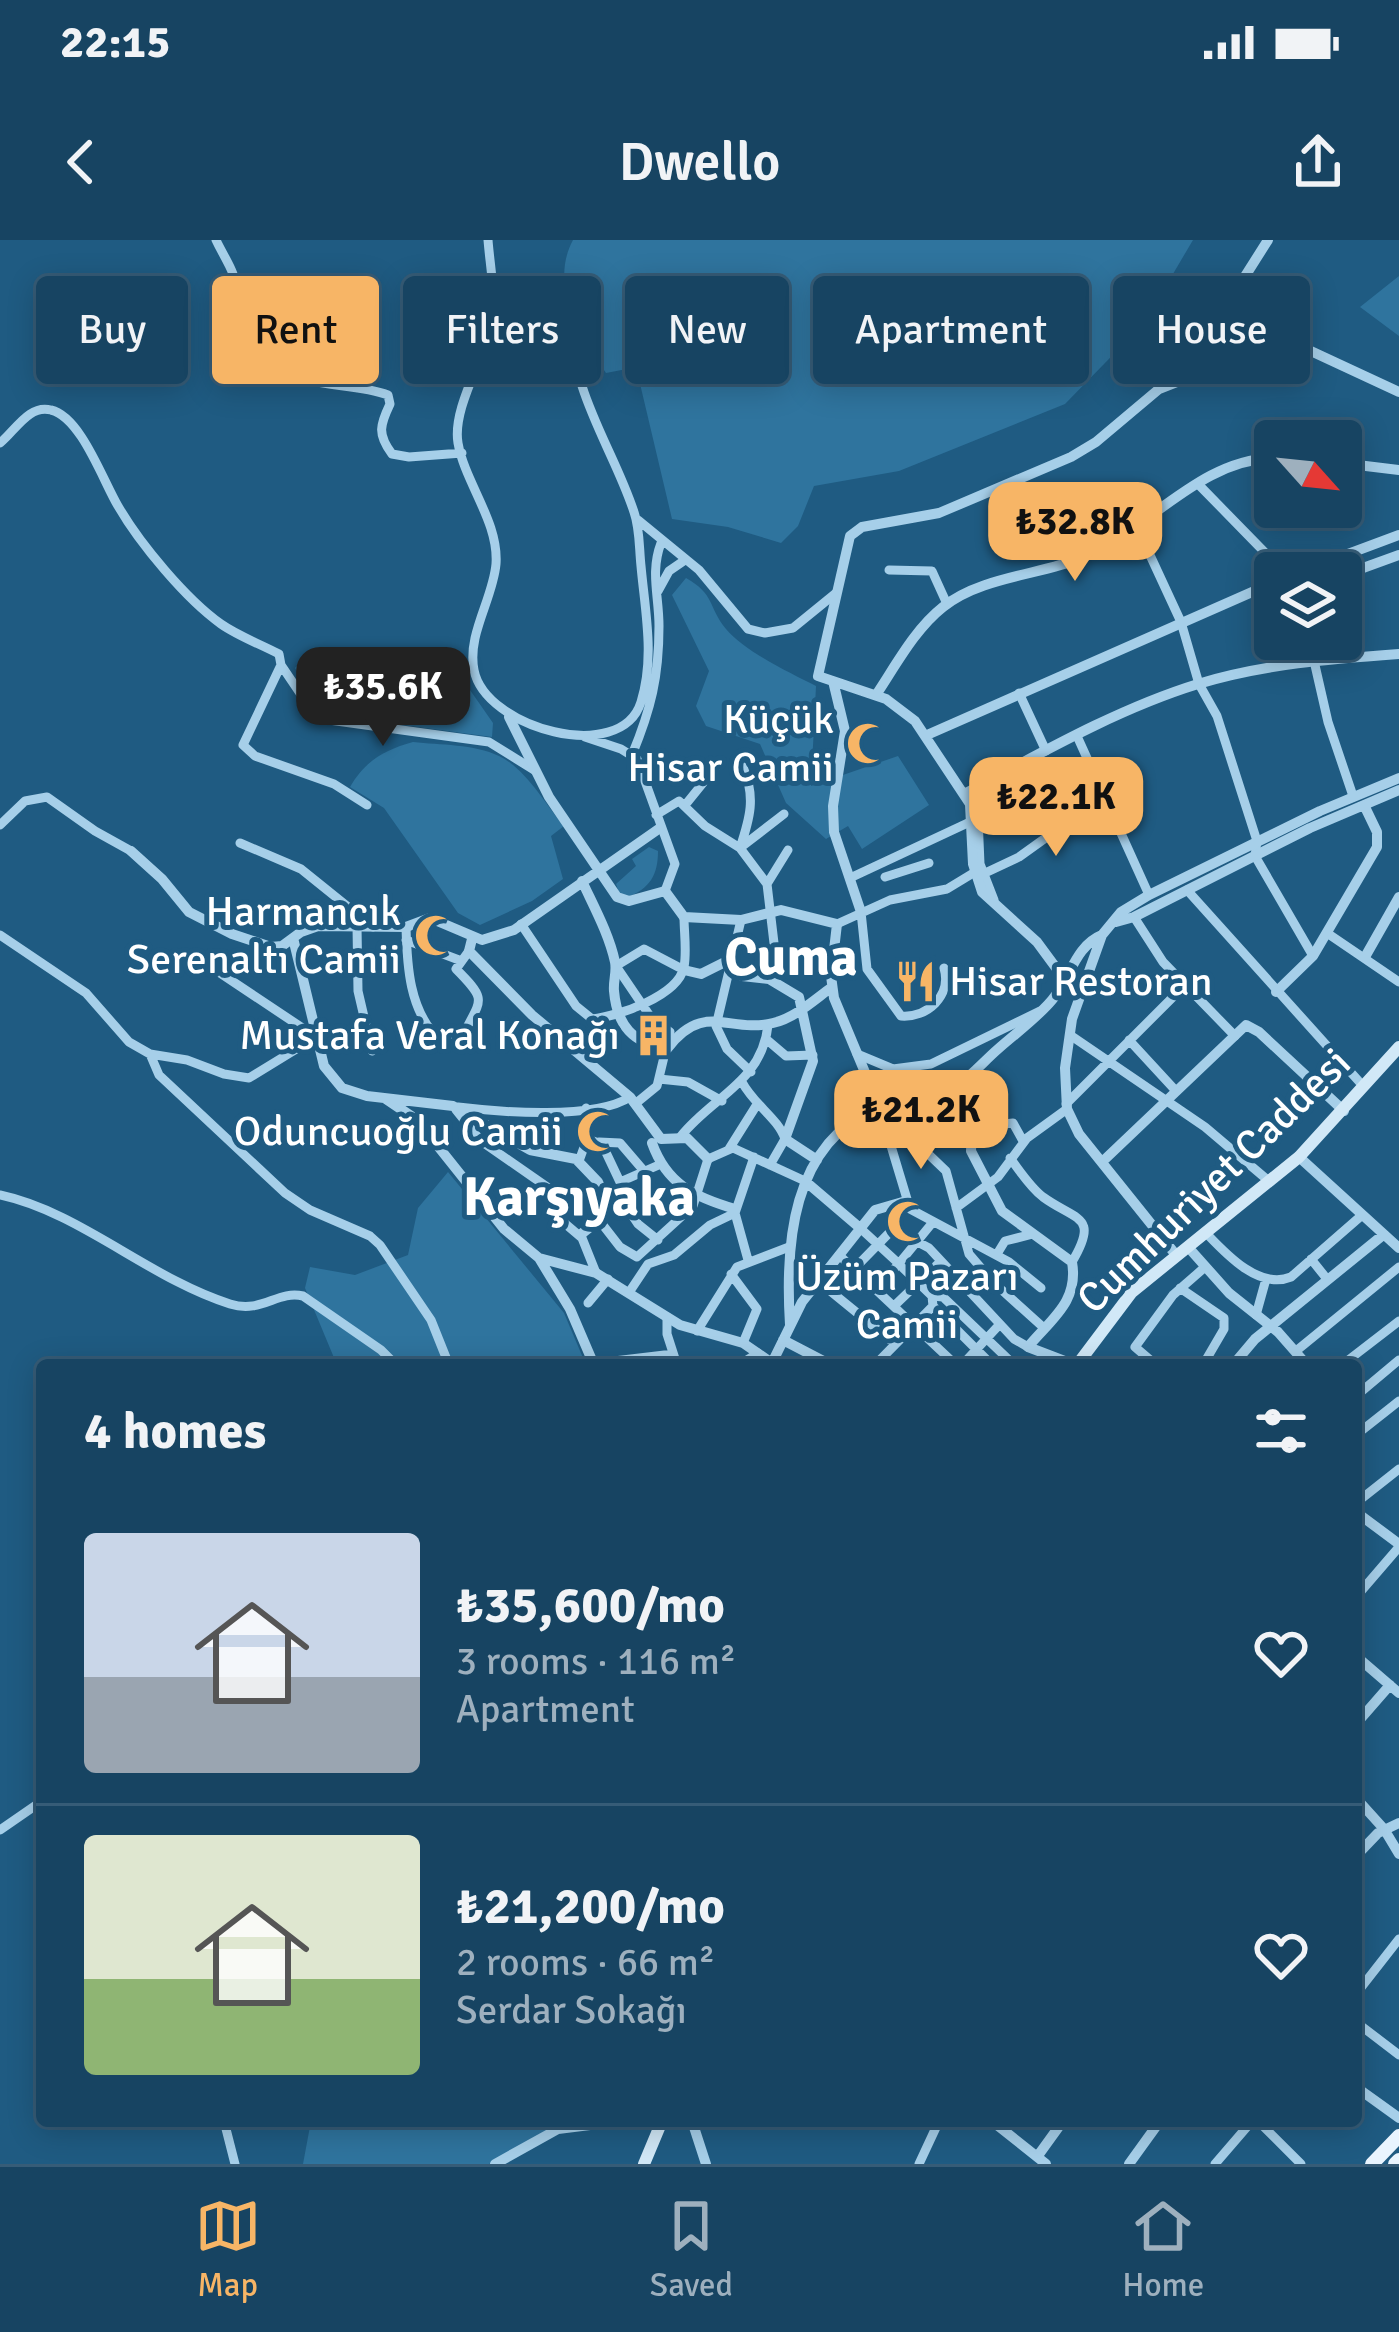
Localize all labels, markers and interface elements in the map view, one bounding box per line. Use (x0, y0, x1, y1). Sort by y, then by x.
text: 22:15 (60, 15, 170, 70)
icon: back (48, 129, 114, 195)
text: Dwello (619, 129, 780, 196)
icon: share (1285, 129, 1351, 195)
chip: Buy (36, 276, 188, 384)
chip: Rent (212, 276, 379, 384)
chip: Filters (403, 276, 601, 384)
chip: New (625, 276, 789, 384)
chip: Apartment (813, 276, 1089, 384)
chip: House (1113, 276, 1310, 384)
north arrow (1254, 420, 1362, 528)
map controls (1254, 420, 1362, 660)
pin: ₺32.8K (977, 482, 1173, 584)
text: ₺32.8K (1015, 497, 1135, 545)
button: layers (1254, 552, 1362, 660)
pin: ₺35.6K (285, 647, 481, 749)
text: ₺35.6K (323, 662, 443, 710)
place label: Küçük Hisar Camii (627, 694, 834, 793)
mosque icon: Küçük Hisar Camii (845, 720, 891, 766)
pin: ₺22.1K (958, 757, 1154, 859)
text: ₺22.1K (996, 772, 1116, 820)
place label: Harmancık Serenaltı Camii (127, 886, 401, 985)
mosque icon: Harmancık Serenaltı Camii (412, 912, 458, 958)
district label: Cuma (724, 924, 858, 991)
place label: Hisar Restoran (949, 956, 1213, 1007)
restaurant icon: Hisar Restoran (892, 958, 938, 1004)
place label: Mustafa Veral Konağı (239, 1010, 620, 1061)
building icon: Mustafa Veral Konağı (631, 1012, 677, 1058)
street label: Cumhuriyet Caddesi (1067, 1038, 1361, 1324)
pin: ₺21.2K (823, 1070, 1019, 1172)
text: ₺21.2K (861, 1085, 981, 1133)
place label: Oduncuoğlu Camii (234, 1106, 563, 1157)
mosque icon: Oduncuoğlu Camii (574, 1108, 620, 1154)
district label: Karşıyaka (463, 1164, 695, 1231)
mosque icon: Üzüm Pazarı Camii (884, 1199, 930, 1245)
place label: Üzüm Pazarı Camii (795, 1251, 1019, 1350)
icon: filters (1248, 1398, 1314, 1464)
text: 4 homes (84, 1400, 266, 1463)
text: ₺35,600/mo (456, 1574, 725, 1637)
icon: home (180, 1581, 324, 1725)
icon: heart (1248, 1620, 1314, 1686)
text: 3 rooms · 116 m² (456, 1637, 736, 1685)
text: Apartment (456, 1685, 635, 1733)
text: ₺21,200/mo (456, 1875, 725, 1938)
icon: home (180, 1883, 324, 2027)
icon: heart (1248, 1922, 1314, 1988)
text: 2 rooms · 66 m² (456, 1938, 715, 1986)
text: Serdar Sokağı (456, 1986, 687, 2034)
tab: Map (195, 2193, 261, 2306)
tab: Saved (650, 2193, 733, 2306)
tab: Home (1122, 2193, 1204, 2306)

